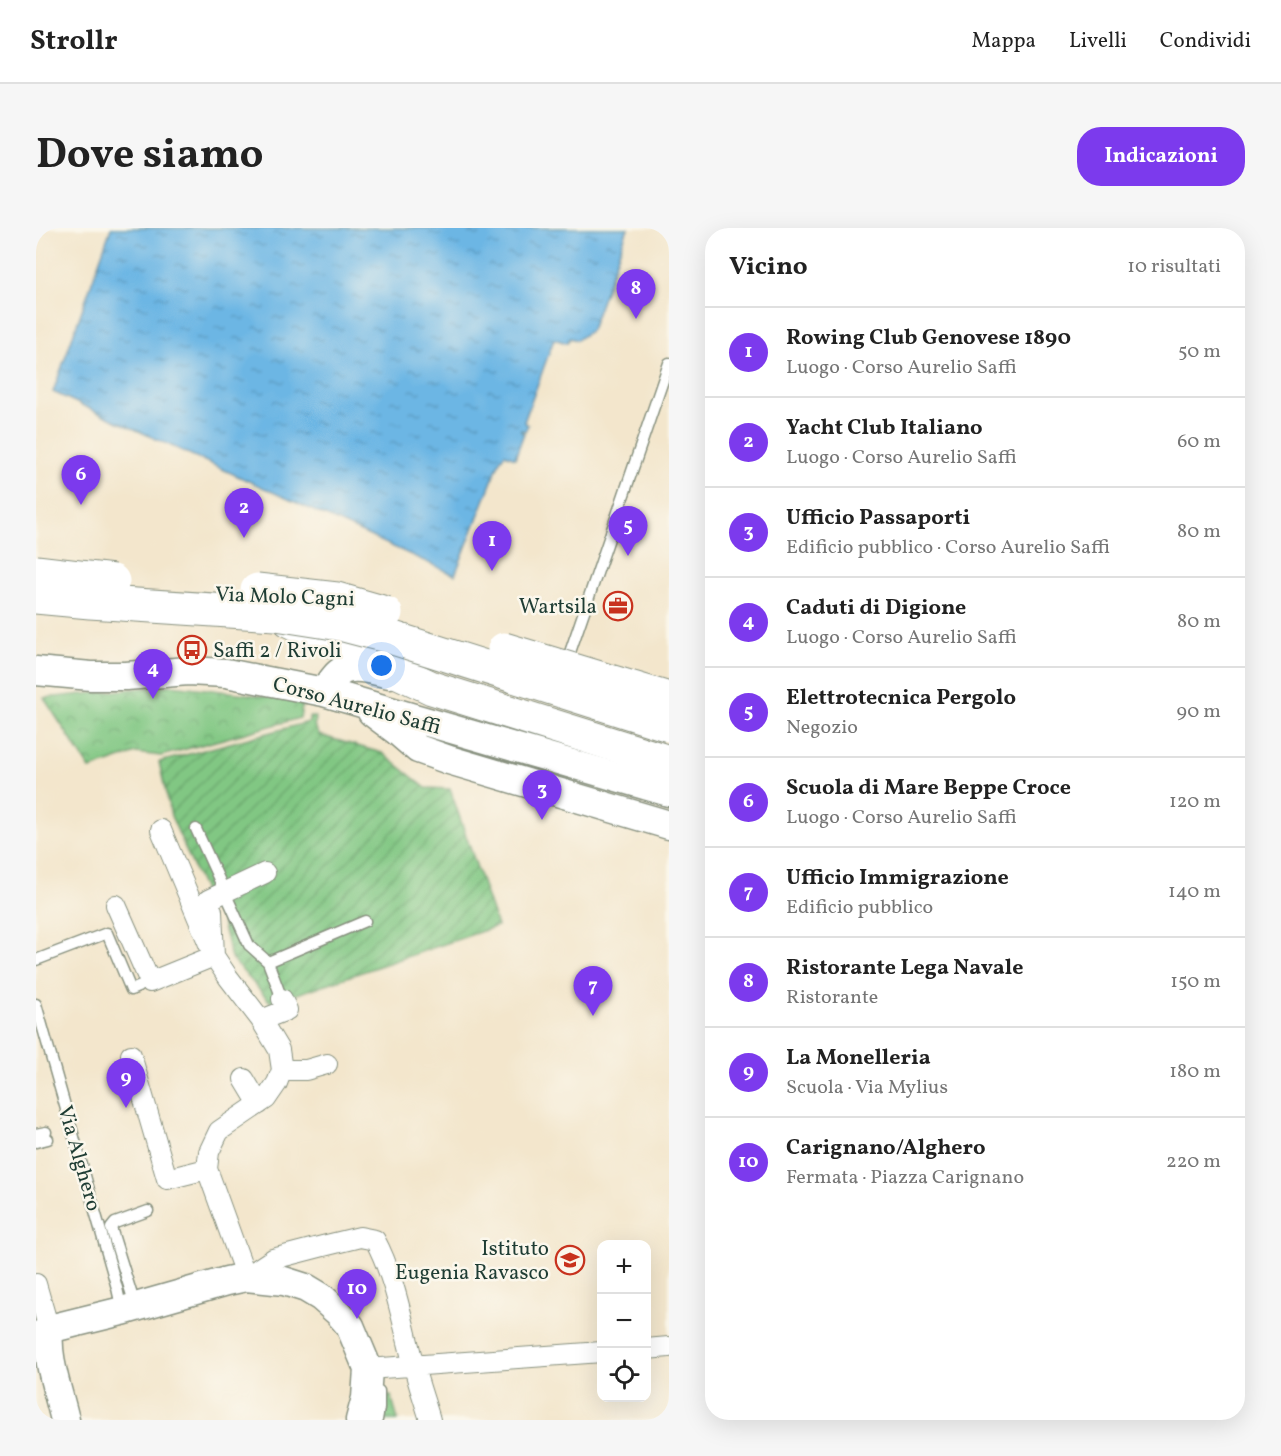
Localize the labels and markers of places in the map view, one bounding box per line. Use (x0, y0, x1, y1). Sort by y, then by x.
pin: 8 (616, 270, 656, 319)
pin: 6 (62, 456, 100, 505)
pin: 2 (224, 488, 264, 538)
pin: 5 (608, 506, 648, 556)
pin: 1 (472, 522, 512, 571)
office icon: Wartsila (602, 590, 634, 622)
place label: Wartsila (519, 593, 597, 622)
bus stop icon: Saffi 2 / Rivoli (176, 634, 208, 666)
place label: Saffi 2 / Rivoli (213, 637, 342, 666)
pin: 4 (134, 650, 172, 699)
pin: 3 (522, 770, 562, 820)
pin: 7 (574, 966, 612, 1016)
pin: 9 (106, 1058, 146, 1108)
place label: Istituto Eugenia Ravasco (395, 1235, 549, 1288)
school or university icon: Istituto Eugenia Ravasco (554, 1244, 586, 1276)
pin: 10 (338, 1270, 376, 1319)

